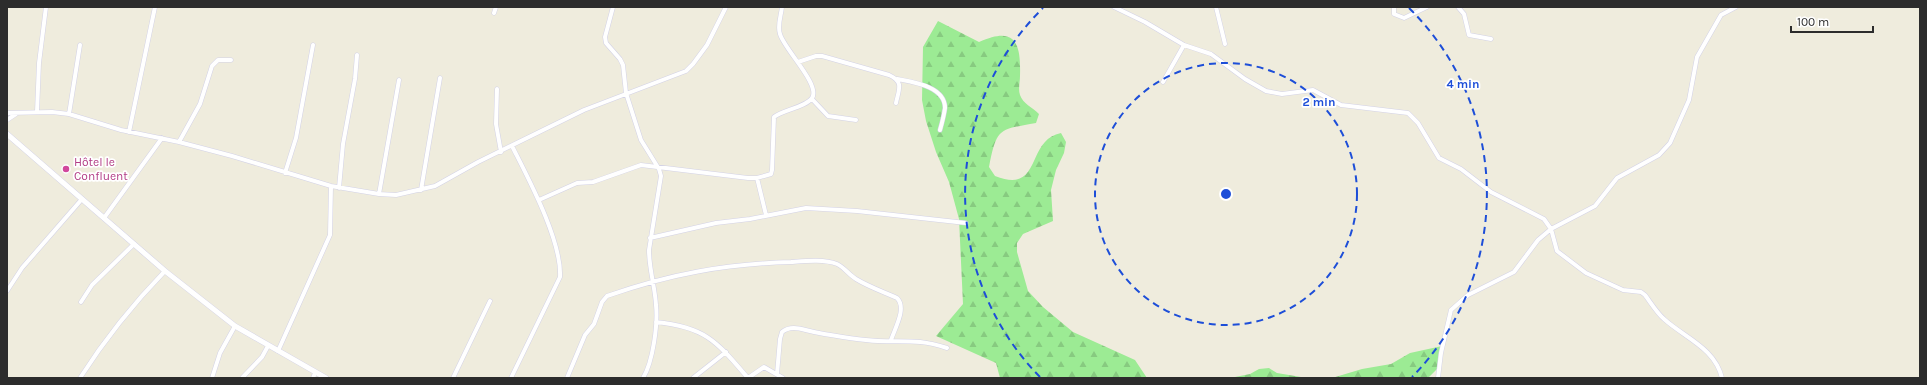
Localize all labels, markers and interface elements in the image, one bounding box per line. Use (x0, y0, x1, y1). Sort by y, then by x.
scale bar (1791, 8, 1873, 34)
text: 100 m (1797, 15, 1829, 29)
text: 4 min (1447, 77, 1479, 91)
text: 2 min (1302, 95, 1336, 109)
place label: Hôtel le Confluent (74, 155, 128, 183)
marker: Hôtel le Confluent (61, 164, 71, 174)
centre of rings (1219, 187, 1233, 201)

